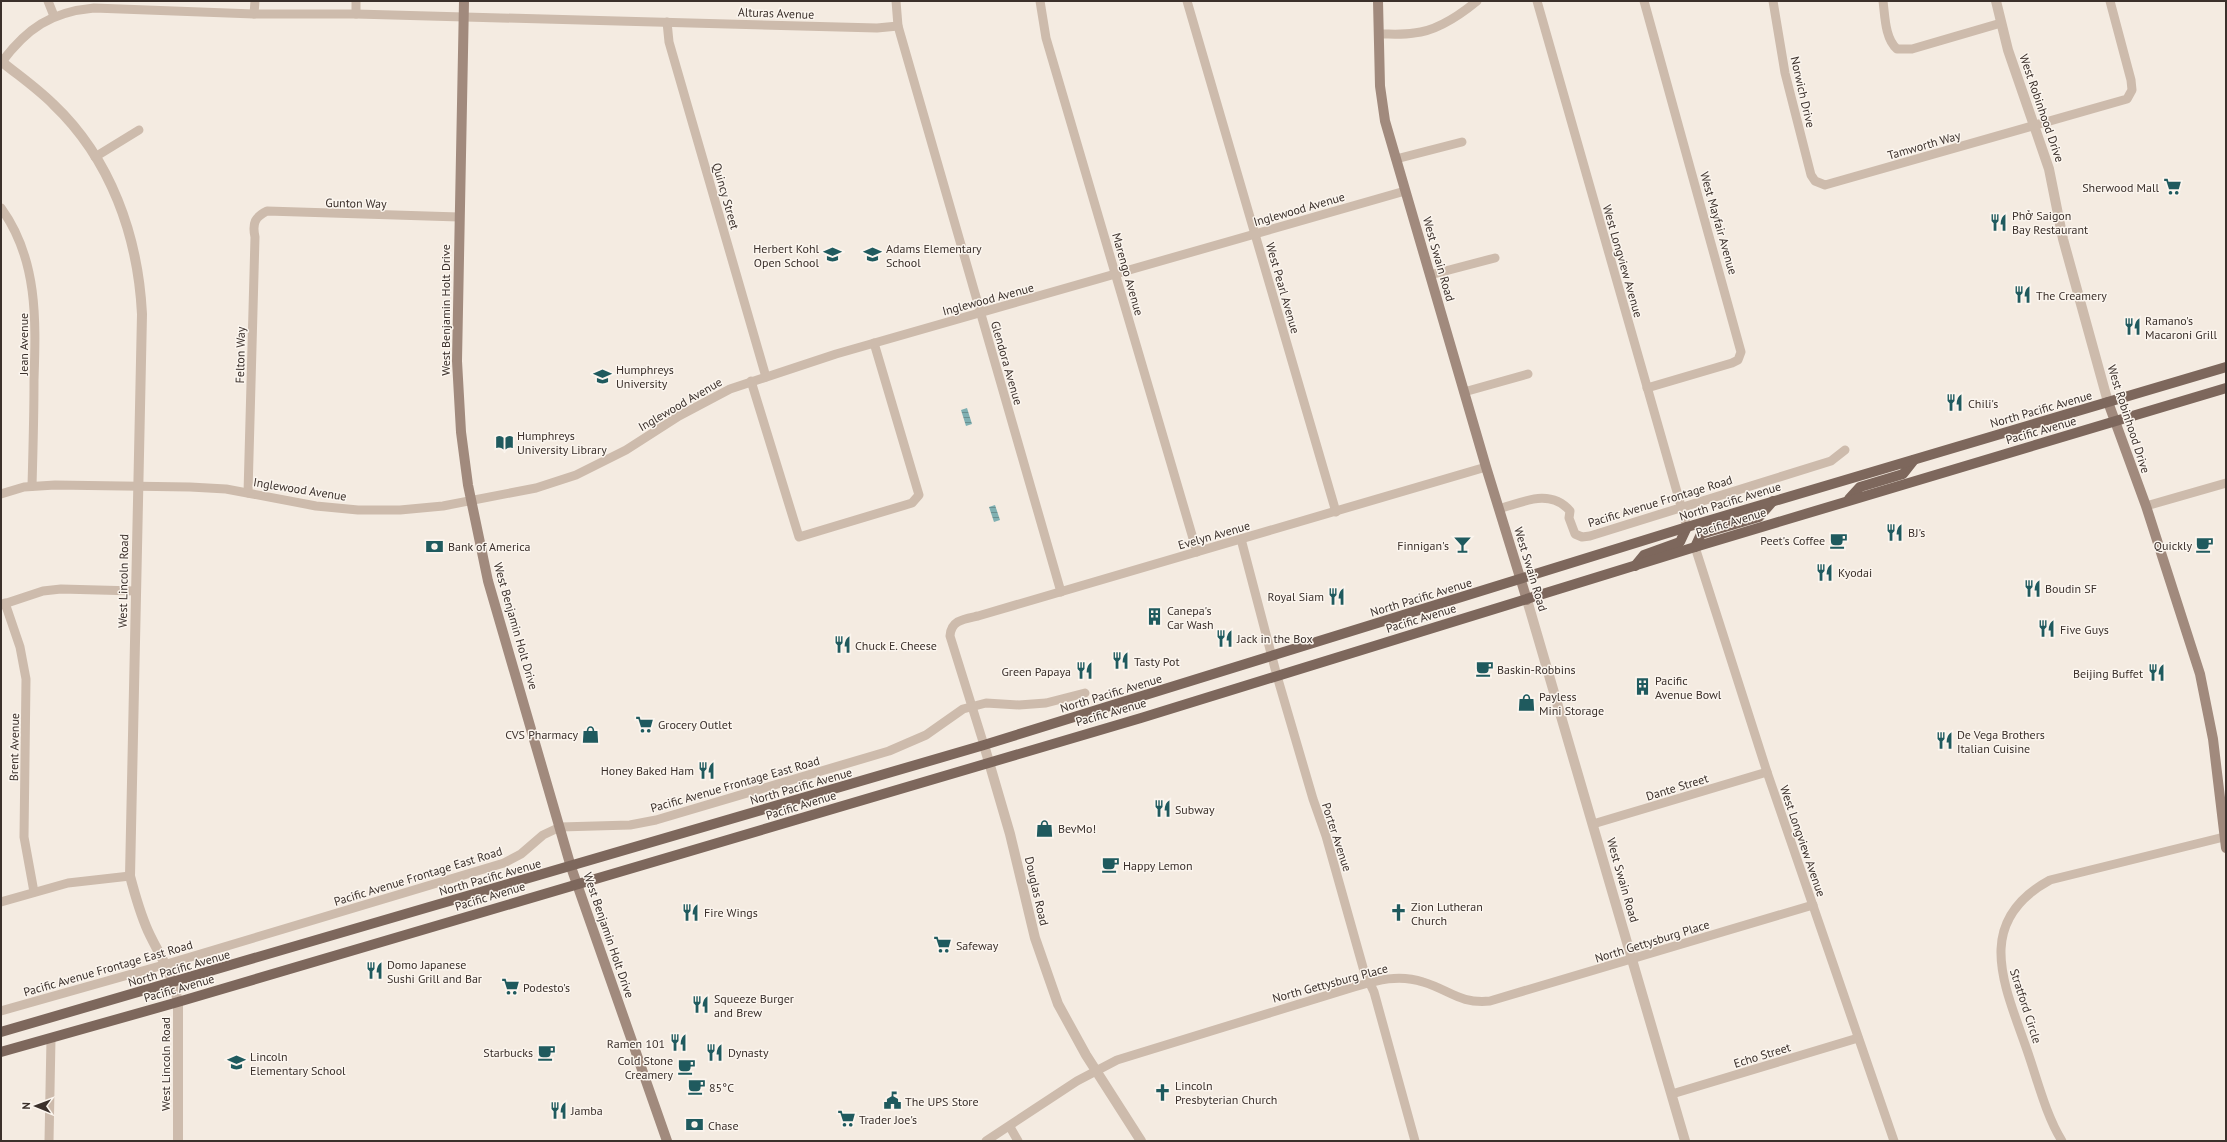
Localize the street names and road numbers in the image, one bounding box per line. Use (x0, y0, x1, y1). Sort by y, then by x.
street label: Alturas Avenue (738, 4, 814, 22)
street label: West Robinhood Drive (2016, 52, 2068, 164)
street label: Norwich Drive (1788, 55, 1818, 129)
street label: Tamworth Way (1886, 127, 1963, 163)
street label: Quincy Street (709, 161, 743, 231)
street label: West Mayfair Avenue (1697, 170, 1741, 276)
street label: Inglewood Avenue (1252, 189, 1346, 229)
street label: Gunton Way (325, 195, 387, 211)
street label: West Longview Avenue (1600, 203, 1646, 319)
street label: West Swain Road (1420, 215, 1458, 303)
street label: Marengo Avenue (1109, 231, 1147, 317)
street label: West Pearl Avenue (1263, 241, 1303, 335)
street label: West Benjamin Holt Drive (438, 244, 453, 376)
street label: Inglewood Avenue (941, 280, 1035, 318)
street label: Jean Avenue (16, 313, 31, 376)
street label: Glendora Avenue (988, 319, 1026, 407)
street label: Felton Way (232, 326, 248, 383)
street label: West Robinhood Drive (2104, 363, 2154, 475)
street label: Inglewood Avenue (635, 374, 725, 434)
street label: North Pacific Avenue (1988, 387, 2094, 431)
street label: Pacific Avenue (2004, 413, 2078, 447)
street label: Pacific Avenue Frontage Road (1586, 472, 1734, 530)
street label: Inglewood Avenue (252, 474, 348, 504)
street label: North Pacific Avenue (1677, 478, 1783, 524)
street label: Pacific Avenue (1694, 504, 1768, 540)
street label: Evelyn Avenue (1176, 518, 1252, 552)
street label: West Swain Road (1511, 525, 1551, 613)
street label: West Lincoln Road (115, 534, 131, 628)
street label: West Benjamin Holt Drive (491, 561, 541, 691)
street label: North Pacific Avenue (1368, 575, 1474, 619)
street label: Pacific Avenue (1384, 600, 1458, 636)
street label: North Pacific Avenue (1058, 671, 1164, 715)
street label: Pacific Avenue (1074, 695, 1148, 729)
street label: Brent Avenue (6, 713, 22, 781)
street label: Pacific Avenue Frontage East Road (649, 753, 821, 815)
street label: North Pacific Avenue (748, 764, 854, 808)
street label: Dante Street (1644, 770, 1710, 804)
street label: West Longview Avenue (1777, 783, 1829, 899)
street label: Pacific Avenue (764, 787, 838, 823)
street label: Porter Avenue (1319, 801, 1355, 873)
street label: West Swain Road (1604, 836, 1642, 924)
street label: Pacific Avenue Frontage East Road (332, 843, 504, 909)
street label: North Pacific Avenue (437, 855, 543, 899)
street label: Douglas Road (1022, 855, 1052, 927)
street label: West Benjamin Holt Drive (580, 870, 638, 1000)
street label: Pacific Avenue (453, 878, 527, 914)
street label: North Gettysburg Place (1593, 916, 1711, 966)
street label: Pacific Avenue Frontage East Road (22, 937, 194, 999)
street label: North Pacific Avenue (126, 946, 232, 990)
street label: North Gettysburg Place (1271, 960, 1389, 1006)
street label: Stratford Circle (2007, 967, 2045, 1045)
street label: Pacific Avenue (142, 971, 216, 1005)
street label: West Lincoln Road (158, 1017, 173, 1111)
street label: Echo Street (1732, 1039, 1792, 1071)

